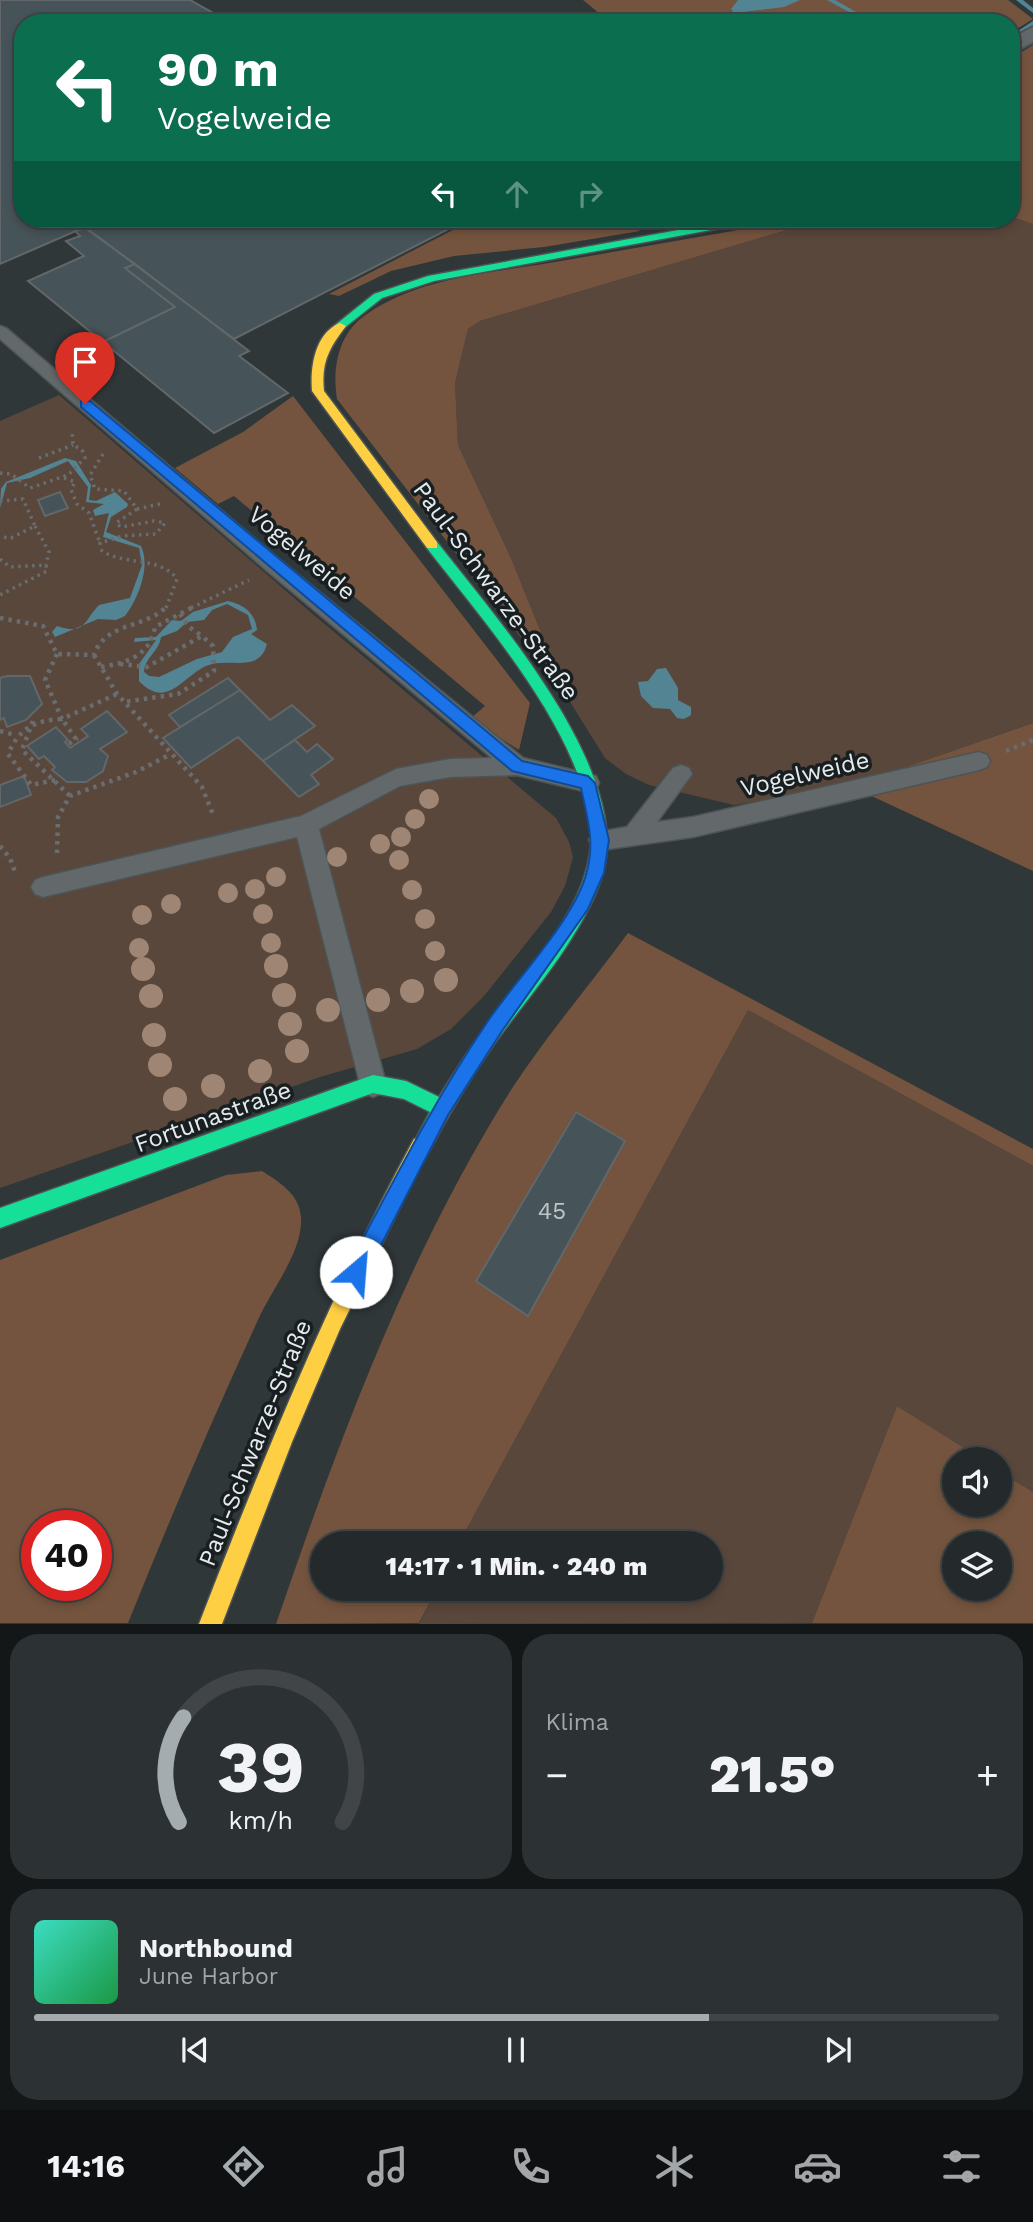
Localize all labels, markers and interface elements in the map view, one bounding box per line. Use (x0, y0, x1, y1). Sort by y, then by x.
text: 90 m (157, 40, 279, 98)
icon: left (42, 42, 133, 133)
text: Vogelweide (157, 99, 332, 137)
icon: left (425, 175, 463, 213)
icon: ahead (498, 175, 536, 213)
icon: right (571, 175, 609, 213)
pin (55, 332, 115, 404)
icon: arrive (66, 343, 104, 381)
street label: Paul-Schwarze-Straße (407, 476, 585, 706)
street label: Vogelweide (243, 500, 361, 606)
street label: Vogelweide (738, 746, 872, 802)
street label: Fortunastraße (131, 1076, 295, 1158)
house number: 45 (538, 1197, 566, 1225)
position arrow (319, 1235, 393, 1309)
street label: Paul-Schwarze-Straße (193, 1316, 317, 1570)
map controls (942, 1447, 1012, 1601)
button: sound (942, 1447, 1012, 1517)
speed limit sign: 40 (21, 1510, 112, 1601)
button: layers (942, 1531, 1012, 1601)
text: 14:17 · 1 Min. · 240 m (386, 1551, 647, 1581)
text: Klima (546, 1709, 609, 1736)
text: 39 (217, 1725, 305, 1811)
text: 21.5° (709, 1744, 836, 1805)
text: − (546, 1753, 568, 1797)
text: + (976, 1753, 999, 1797)
text: km/h (229, 1806, 293, 1835)
text: Northbound (139, 1933, 293, 1963)
text: June Harbor (139, 1963, 278, 1990)
icon: previous (176, 2031, 214, 2069)
icon: pause (497, 2031, 535, 2069)
icon: next (819, 2031, 857, 2069)
icon: directions (219, 2142, 268, 2191)
icon: music (363, 2142, 412, 2191)
icon: phone (506, 2142, 555, 2191)
icon: climate (650, 2142, 699, 2191)
icon: car (793, 2142, 842, 2191)
icon: filters (937, 2142, 986, 2191)
text: 14:16 (47, 2147, 125, 2185)

